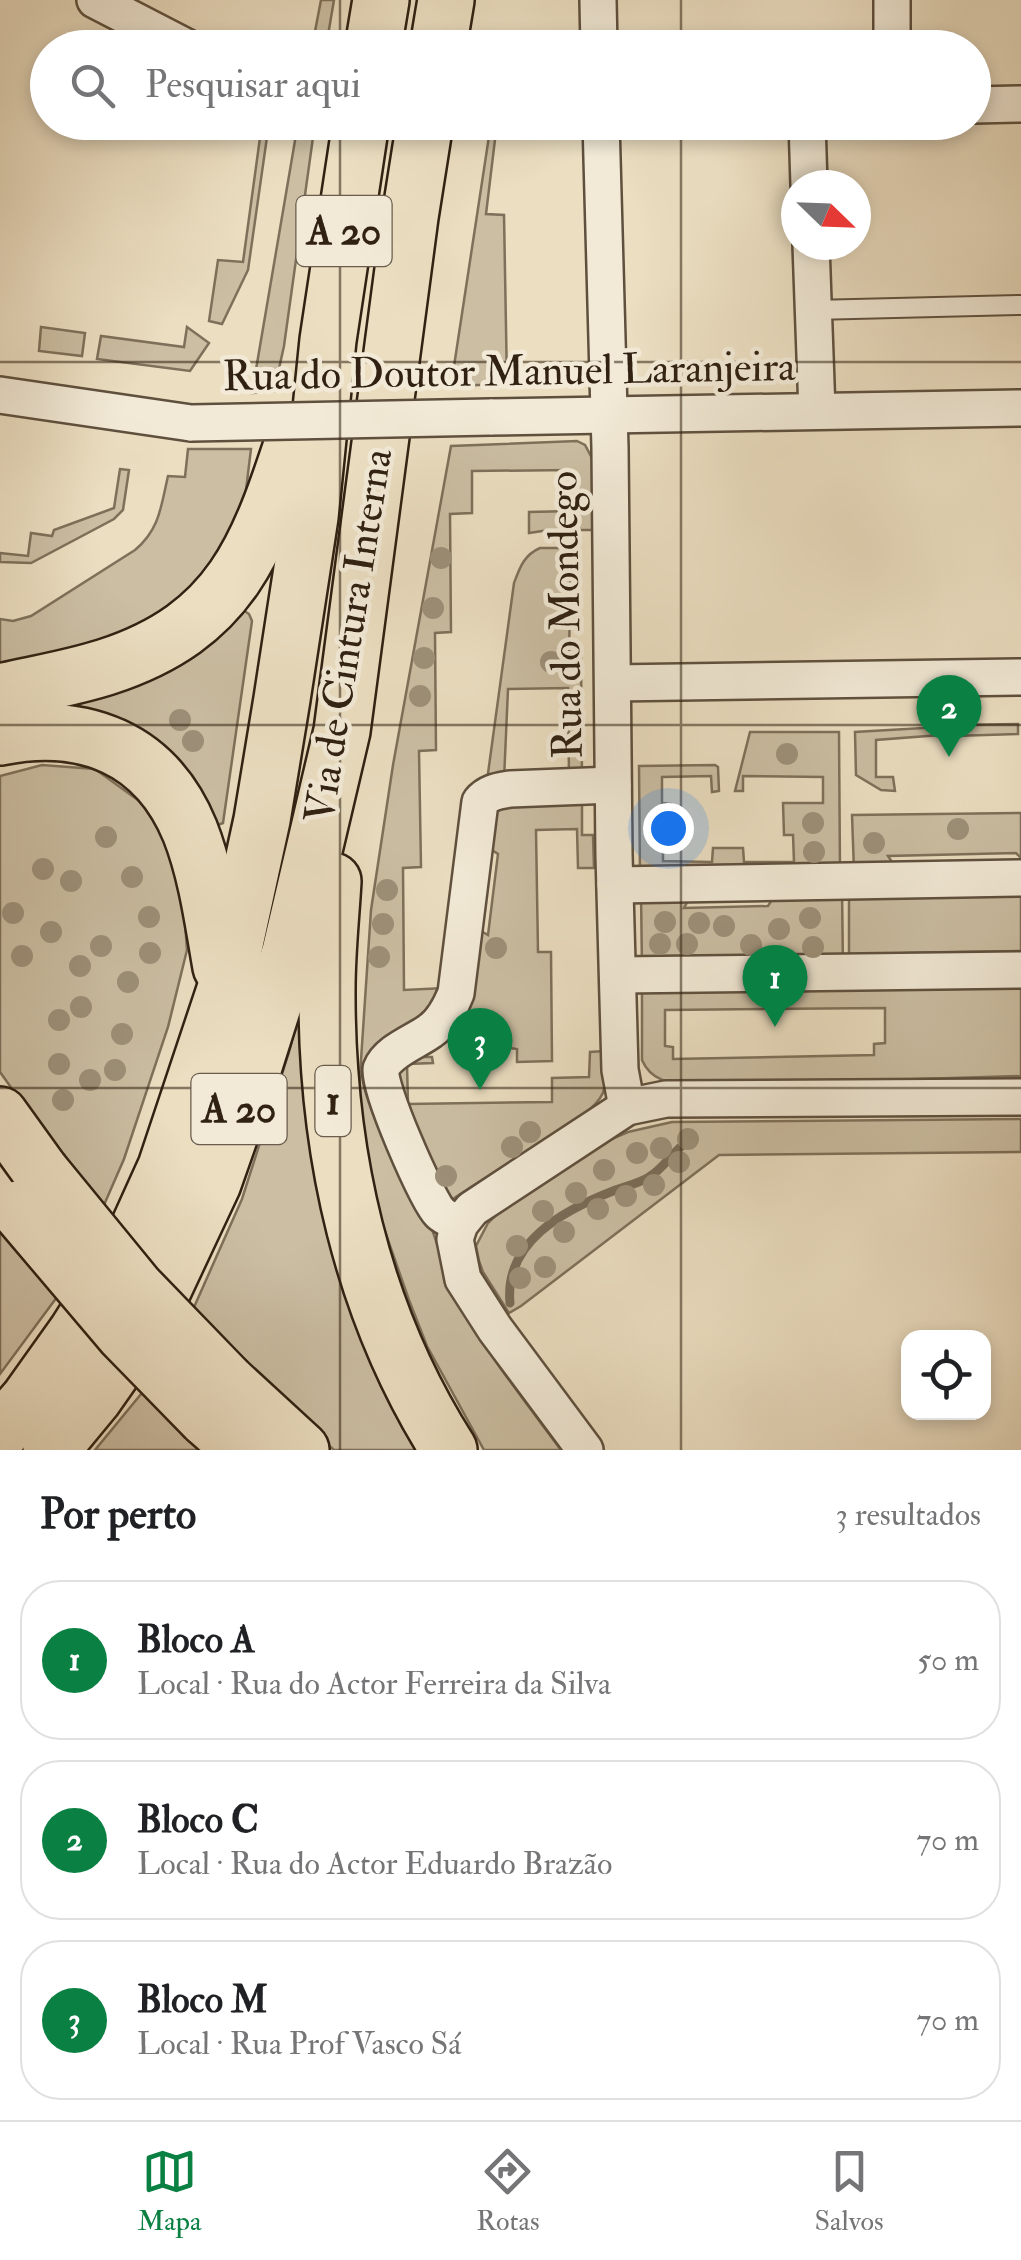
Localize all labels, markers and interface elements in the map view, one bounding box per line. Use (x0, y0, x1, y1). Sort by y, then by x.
search box (30, 30, 991, 140)
icon: search (65, 58, 120, 113)
text: Pesquisar aqui (145, 61, 361, 109)
north arrow (781, 170, 871, 260)
road number: A 20 (296, 196, 392, 266)
street label: Rua do Doutor Manuel Laranjeira (222, 341, 797, 403)
street label: Via de Cintura Interna (294, 444, 404, 827)
street label: Rua do Mondego (537, 471, 595, 759)
pin: 2 (916, 674, 982, 757)
your location (643, 803, 694, 854)
pin: 1 (742, 944, 808, 1027)
pin: 3 (448, 1008, 512, 1090)
road number: 1 (316, 1066, 350, 1136)
road number: A 20 (192, 1074, 286, 1144)
map controls (901, 1330, 991, 1420)
button: locate (901, 1330, 991, 1420)
text: Por perto (40, 1489, 196, 1541)
text: 3 resultados (836, 1495, 981, 1535)
text: Bloco A (137, 1616, 255, 1664)
text: 1 (69, 1640, 80, 1680)
text: 50 m (917, 1640, 979, 1680)
text: Local · Rua do Actor Ferreira da Silva (137, 1664, 611, 1704)
text: Bloco C (137, 1796, 259, 1844)
text: 2 (66, 1820, 83, 1860)
text: 70 m (916, 1820, 979, 1860)
text: Local · Rua do Actor Eduardo Brazão (137, 1844, 612, 1884)
text: Bloco M (137, 1976, 268, 2024)
text: 3 (68, 2000, 81, 2040)
text: 70 m (916, 2000, 979, 2040)
text: Local · Rua Prof Vasco Sá (137, 2024, 462, 2064)
tab: Mapa (137, 2144, 201, 2239)
tab: Rotas (476, 2144, 540, 2239)
tab: Salvos (814, 2144, 884, 2239)

